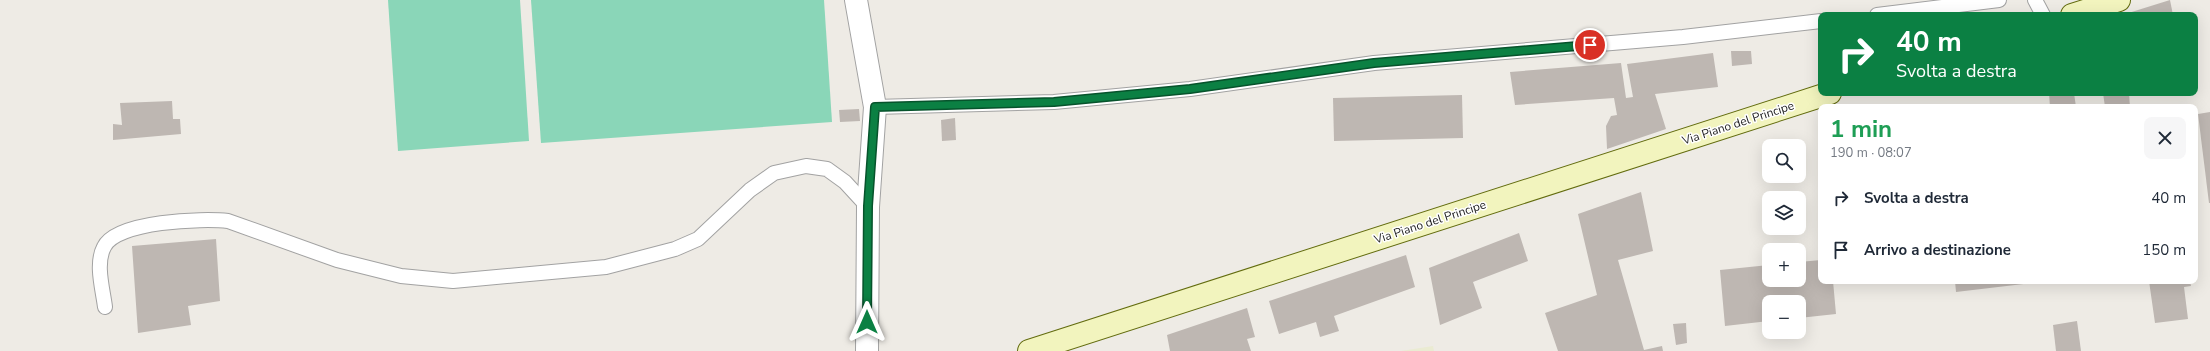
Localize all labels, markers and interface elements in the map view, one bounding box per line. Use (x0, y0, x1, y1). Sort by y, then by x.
text: 40 m (1896, 23, 1962, 61)
pin (1573, 28, 1607, 62)
icon: right (1830, 28, 1882, 80)
icon: arrive (1579, 34, 1601, 56)
text: Svolta a destra (1896, 59, 2017, 83)
street label: Via Piano del Principe (1679, 97, 1796, 149)
text: 1 min (1830, 113, 1892, 145)
button: close (2144, 117, 2186, 159)
map controls (1762, 139, 1806, 339)
button: search (1762, 139, 1806, 183)
text: 190 m · 08:07 (1830, 144, 1912, 162)
icon: right (1830, 187, 1852, 209)
text: Svolta a destra (1864, 188, 1969, 208)
text: 40 m (2151, 188, 2186, 208)
button: layers (1762, 191, 1806, 235)
street label: Via Piano del Principe (1371, 196, 1488, 248)
icon: arrive (1830, 239, 1852, 261)
text: Arrivo a destinazione (1864, 240, 2011, 260)
text: 150 m (2142, 240, 2186, 260)
button: + (1762, 243, 1806, 287)
button: − (1762, 295, 1806, 339)
position arrow (846, 301, 888, 343)

